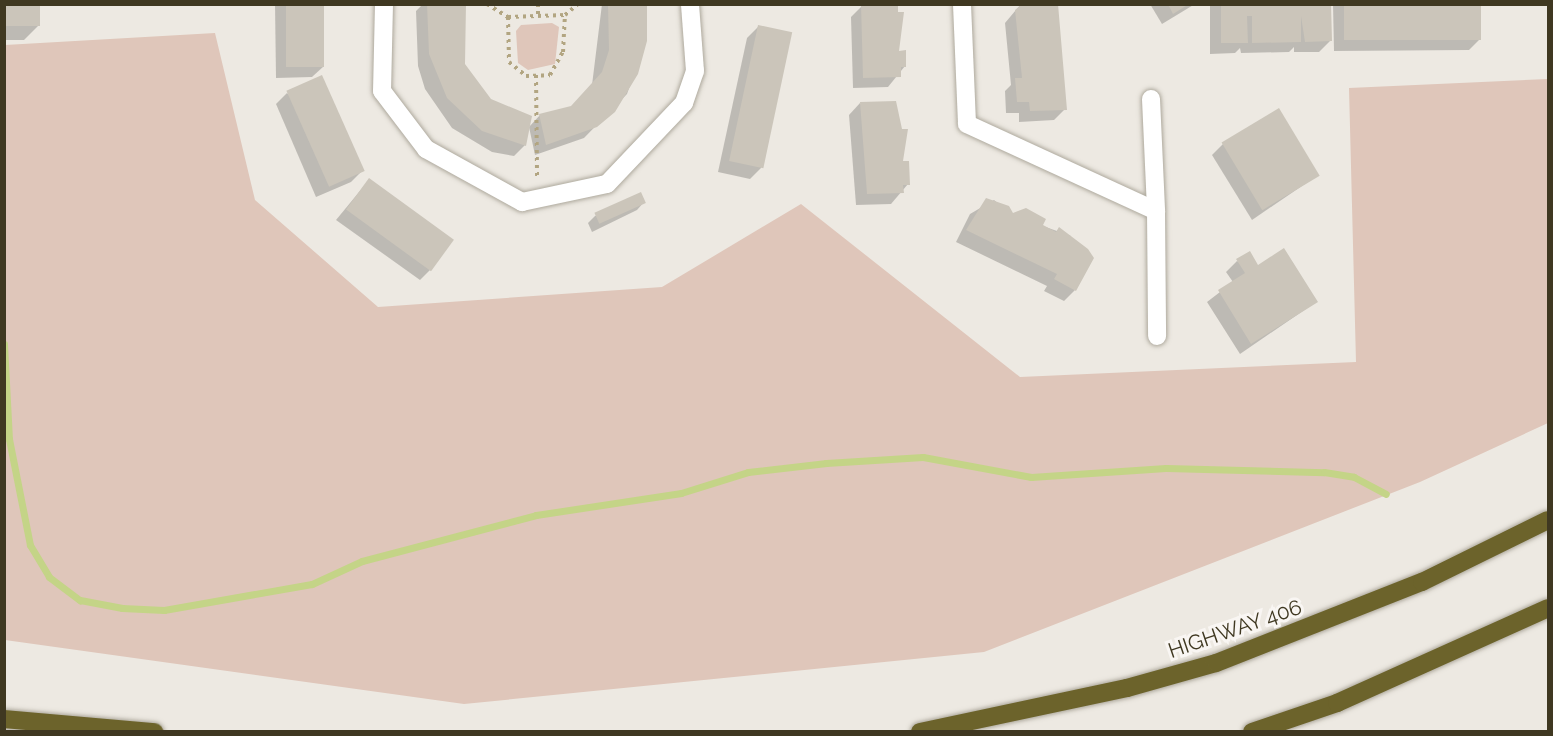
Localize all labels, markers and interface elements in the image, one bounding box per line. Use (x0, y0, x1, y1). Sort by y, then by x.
street label: HIGHWAY 406 (1164, 594, 1306, 664)

